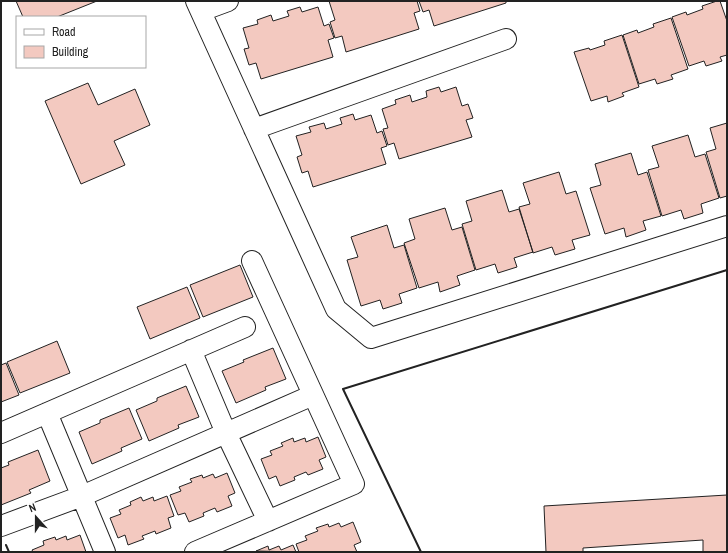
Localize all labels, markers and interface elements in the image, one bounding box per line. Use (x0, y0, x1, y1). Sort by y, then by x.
legend (16, 16, 146, 68)
text: Road (52, 24, 76, 40)
text: Building (52, 44, 89, 60)
north arrow (16, 497, 56, 537)
text: N (27, 500, 38, 515)

